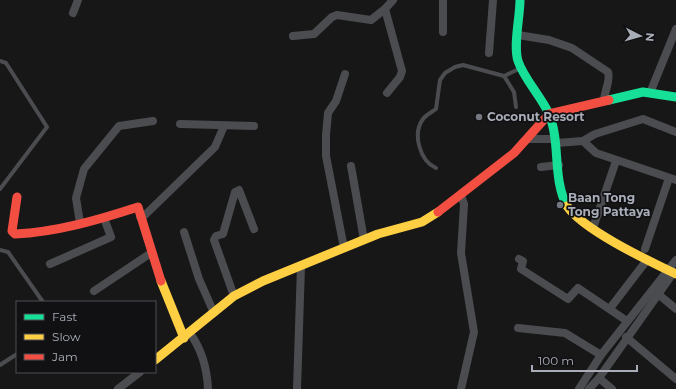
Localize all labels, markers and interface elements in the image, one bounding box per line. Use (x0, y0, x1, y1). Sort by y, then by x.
north arrow (620, 16, 660, 56)
text: N (643, 32, 657, 42)
place label: Coconut Resort (487, 109, 585, 124)
marker: Coconut Resort (474, 112, 484, 122)
place label: Baan Tong Tong Pattaya (568, 190, 650, 219)
marker: Baan Tong Tong Pattaya (555, 200, 565, 210)
legend (16, 301, 156, 373)
text: Fast (52, 309, 77, 324)
text: Slow (52, 329, 81, 344)
scale bar (532, 347, 637, 373)
text: Jam (51, 349, 78, 364)
text: 100 m (538, 353, 574, 368)

